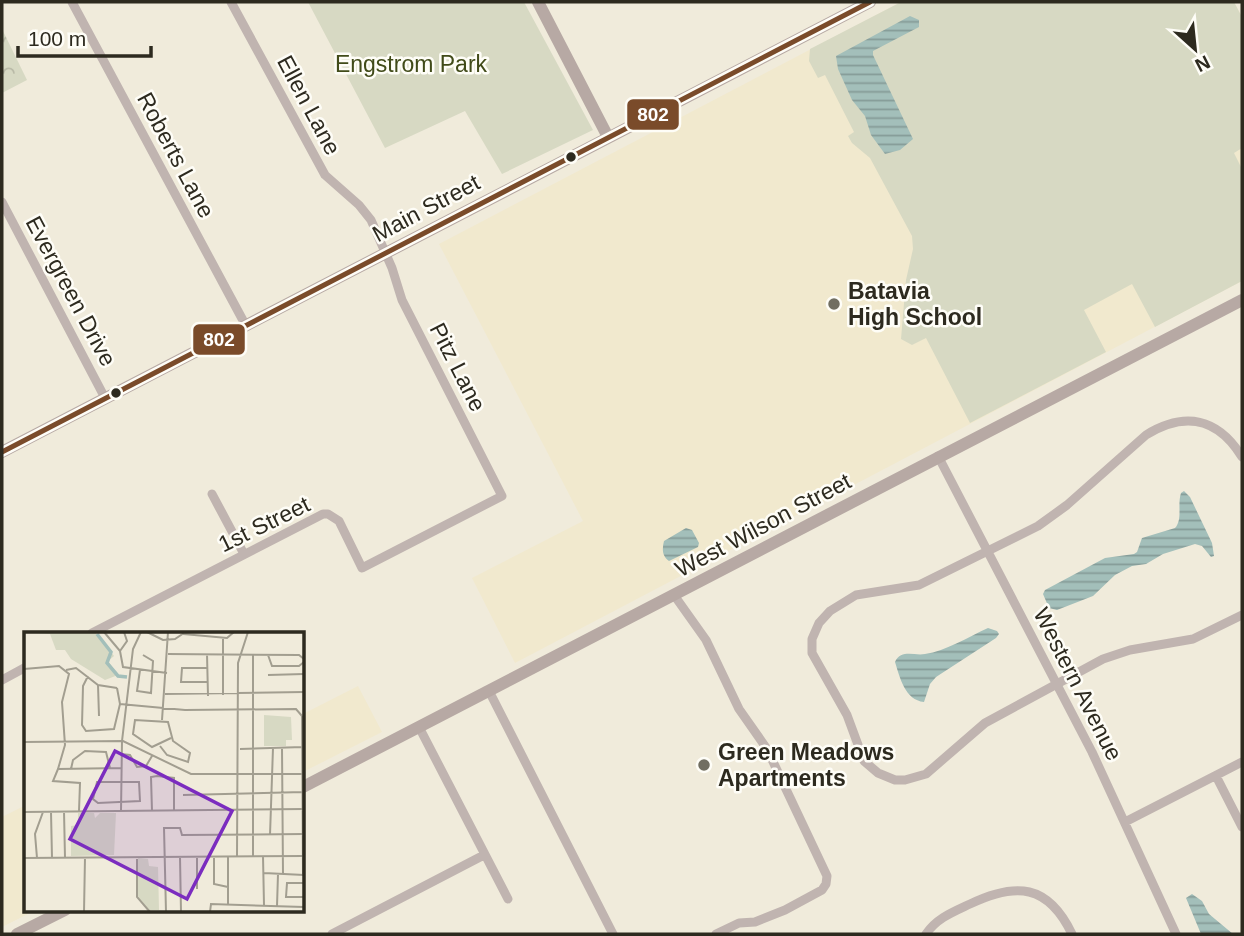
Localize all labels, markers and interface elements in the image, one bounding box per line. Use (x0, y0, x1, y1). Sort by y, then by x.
scale bar (18, 14, 150, 58)
north arrow (1160, 14, 1230, 84)
text: 100 m (28, 27, 86, 50)
street label: Ellen Lane (272, 51, 346, 159)
park label: Engstrom Park (335, 51, 488, 77)
text: N (1192, 51, 1213, 76)
street label: Roberts Lane (132, 88, 220, 222)
line badge: 802 (626, 98, 680, 131)
text: 802 (637, 104, 669, 125)
unlabelled marker (564, 150, 578, 164)
street label: Main Street (368, 169, 485, 247)
street label: Evergreen Drive (21, 212, 121, 370)
place label: Batavia High School (848, 278, 982, 330)
marker: Batavia High School (826, 296, 842, 312)
street label: Pitz Lane (425, 318, 491, 416)
line badge: 802 (192, 323, 246, 356)
text: 802 (203, 329, 235, 350)
unlabelled marker (109, 386, 123, 400)
street label: West Wilson Street (671, 467, 856, 582)
street label: 1st Street (214, 490, 314, 557)
street label: Western Avenue (1028, 603, 1128, 765)
inset map (24, 632, 304, 912)
place label: Green Meadows Apartments (718, 739, 894, 791)
marker: Green Meadows Apartments (696, 757, 712, 773)

